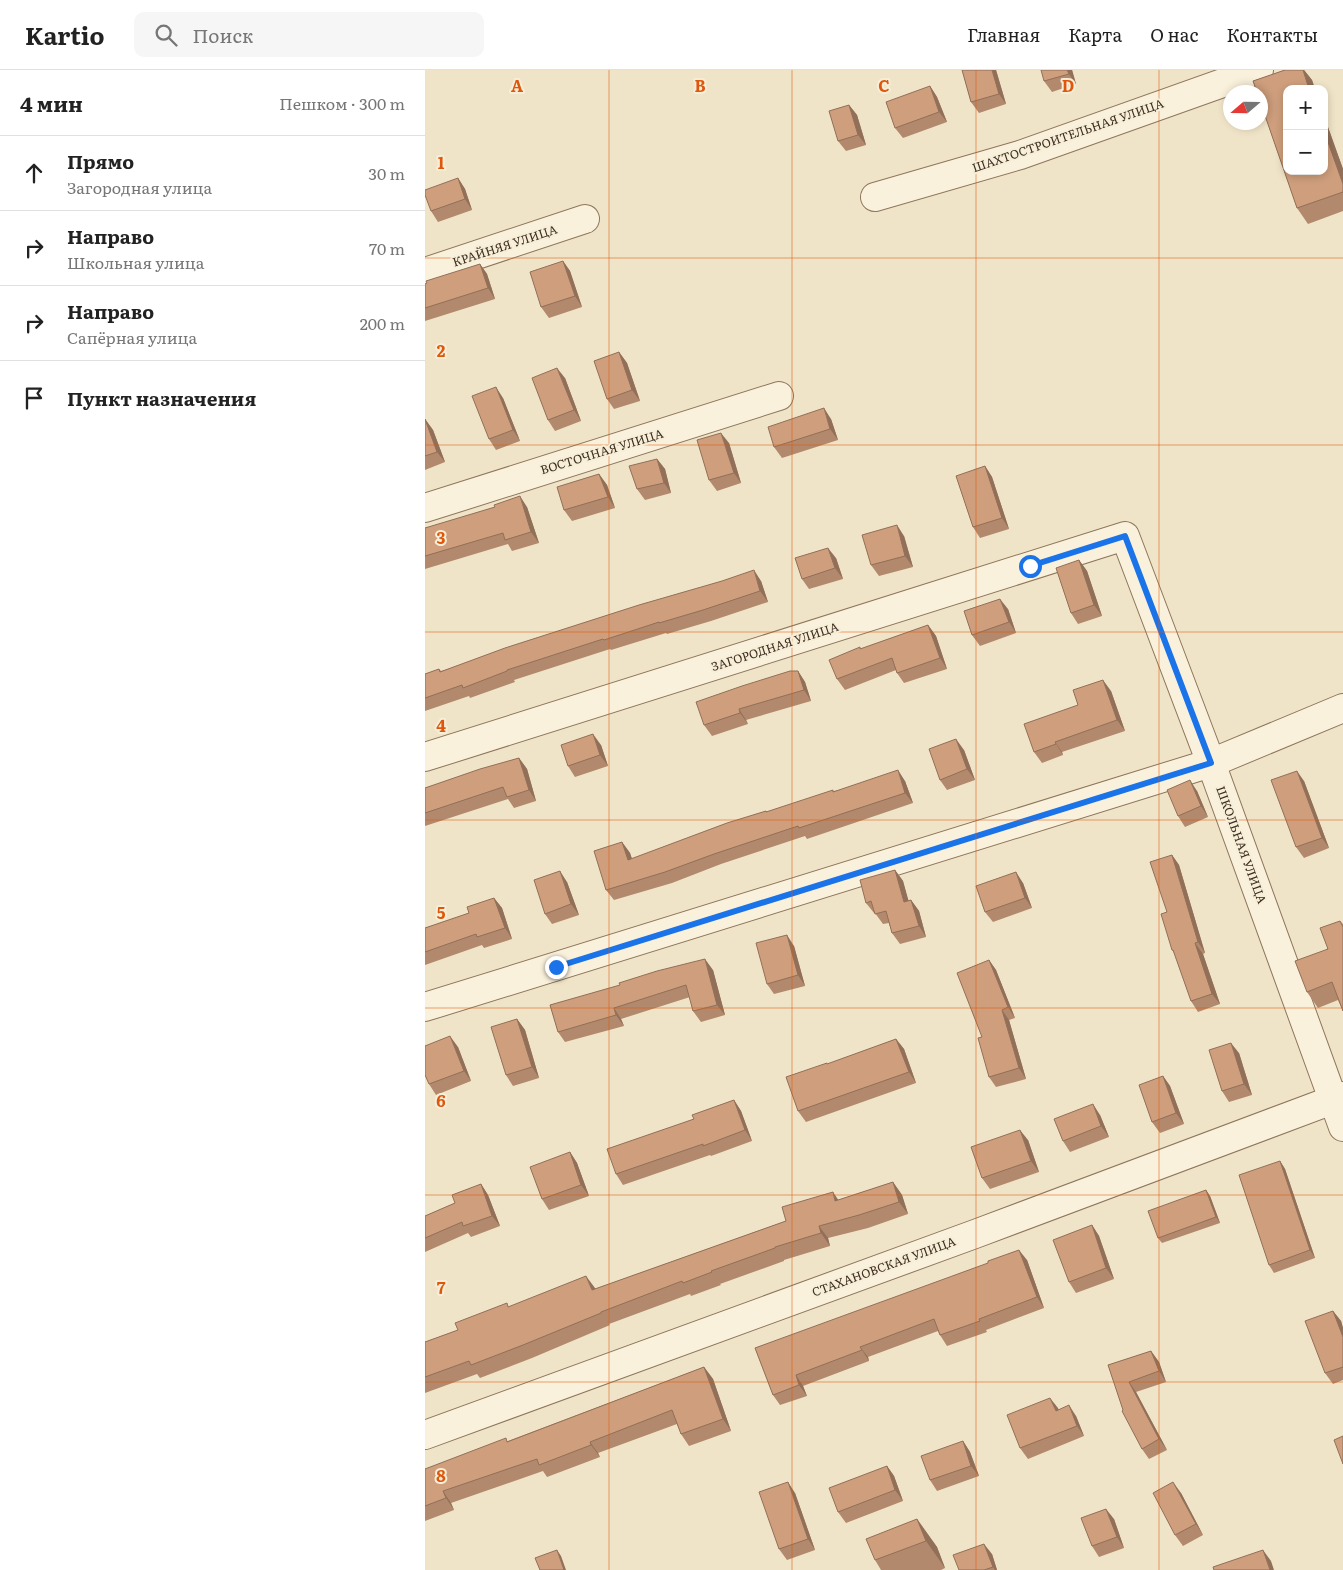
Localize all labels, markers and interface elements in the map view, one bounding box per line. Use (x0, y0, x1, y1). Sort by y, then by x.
search box (134, 12, 484, 57)
text: Kartio (25, 17, 104, 52)
icon: search (152, 21, 180, 49)
text: Поиск (192, 21, 253, 49)
text: Главная (967, 21, 1040, 48)
text: Карта (1068, 21, 1122, 48)
text: О нас (1150, 21, 1198, 48)
text: Контакты (1226, 21, 1318, 48)
text: A (511, 73, 523, 97)
text: B (694, 73, 706, 97)
text: C (878, 73, 890, 97)
text: D (1062, 73, 1074, 97)
north arrow (1223, 85, 1268, 130)
map controls (1283, 85, 1328, 175)
button: + (1283, 85, 1328, 130)
text: 4 мин (20, 87, 83, 118)
text: Пешком · 300 m (279, 91, 405, 115)
street label: ШАХТОСТРОИТЕЛЬНАЯ УЛИЦА (970, 94, 1166, 176)
button: − (1283, 130, 1328, 175)
text: Прямо (67, 147, 134, 175)
text: 1 (438, 150, 445, 174)
icon: ahead (20, 159, 48, 187)
text: 30 m (368, 161, 405, 185)
text: Загородная улица (67, 175, 212, 199)
street label: КРАЙНЯЯ УЛИЦА (450, 220, 560, 270)
text: Направо (67, 222, 154, 250)
icon: right (20, 234, 48, 262)
text: 70 m (369, 236, 405, 260)
text: Школьная улица (67, 250, 204, 274)
text: Направо (67, 297, 154, 325)
icon: right (20, 309, 48, 337)
text: 200 m (360, 311, 405, 335)
text: Сапёрная улица (67, 325, 197, 349)
text: 2 (437, 338, 446, 362)
icon: arrive (20, 384, 48, 412)
text: Пункт назначения (67, 384, 256, 412)
street label: ВОСТОЧНАЯ УЛИЦА (538, 424, 666, 478)
text: 3 (437, 525, 446, 549)
route start (1019, 555, 1042, 578)
street label: ЗАГОРОДНАЯ УЛИЦА (709, 617, 841, 675)
text: 4 (436, 713, 446, 737)
street label: ШКОЛЬНАЯ УЛИЦА (1212, 783, 1272, 906)
text: 5 (437, 900, 446, 924)
route end (545, 956, 568, 979)
text: 6 (436, 1088, 446, 1112)
street label: СТАХАНОВСКАЯ УЛИЦА (809, 1232, 958, 1300)
text: 7 (437, 1275, 446, 1299)
text: 8 (436, 1463, 446, 1487)

